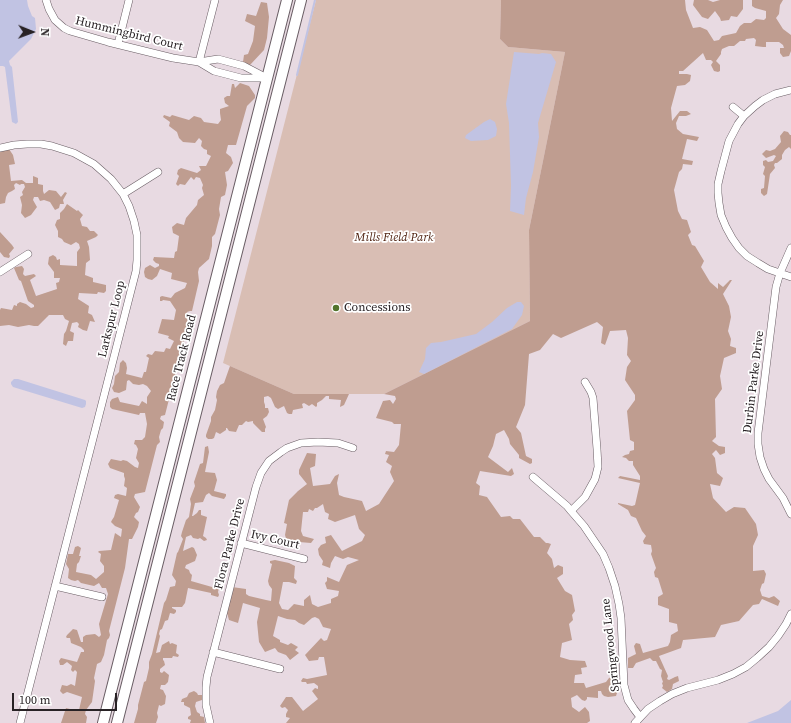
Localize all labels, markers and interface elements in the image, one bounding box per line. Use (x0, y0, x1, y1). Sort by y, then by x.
north arrow (12, 12, 52, 52)
street label: Hummingbird Court (74, 14, 184, 54)
text: N (37, 28, 52, 36)
park label: Mills Field Park (355, 231, 433, 245)
street label: Larkspur Loop (96, 279, 128, 359)
place label: Concessions (344, 301, 410, 315)
marker: Concessions (331, 303, 341, 313)
street label: Race Track Road (164, 313, 200, 403)
street label: Durbin Parke Drive (741, 330, 767, 434)
street label: Flora Parke Drive (212, 497, 248, 591)
street label: Ivy Court (249, 527, 301, 553)
street label: Springwood Lane (599, 598, 623, 692)
scale bar (14, 685, 119, 711)
text: 100 m (19, 692, 51, 708)

